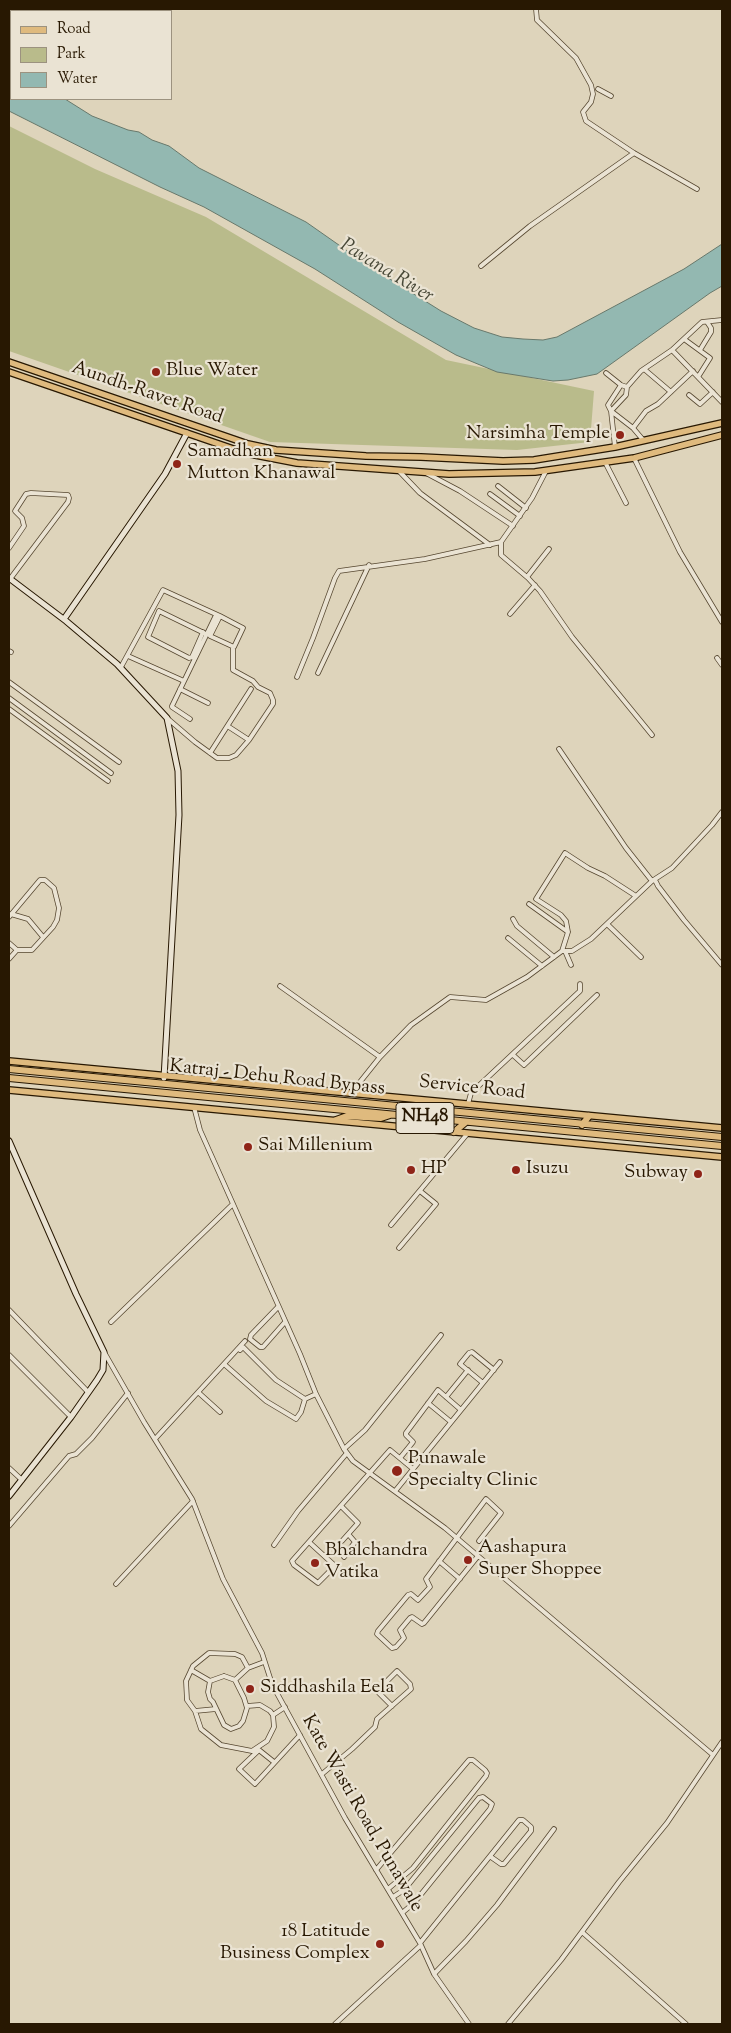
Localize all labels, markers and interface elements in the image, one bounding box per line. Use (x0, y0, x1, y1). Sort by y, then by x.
legend (10, 10, 172, 100)
text: Road (57, 19, 91, 40)
text: Park (57, 44, 86, 65)
text: Water (57, 69, 97, 90)
water label: Pavana River (335, 235, 437, 309)
street label: Aundh-Ravet Road (68, 357, 226, 431)
place label: Blue Water (166, 361, 258, 383)
marker: Blue Water (150, 366, 162, 378)
place label: Narsimha Temple (466, 424, 610, 446)
marker: Narsimha Temple (614, 429, 626, 441)
place label: Samadhan Mutton Khanawal (187, 442, 335, 486)
marker: Samadhan Mutton Khanawal (171, 458, 183, 470)
street label: Katraj - Dehu Road Bypass (168, 1056, 386, 1102)
street label: Service Road (418, 1072, 526, 1106)
road number: NH48 (396, 1102, 454, 1134)
place label: Sai Millenium (258, 1136, 373, 1158)
marker: Sai Millenium (242, 1141, 254, 1153)
place label: HP (421, 1159, 447, 1181)
place label: Isuzu (526, 1159, 569, 1181)
place label: Subway (624, 1163, 688, 1185)
marker: HP (405, 1164, 417, 1176)
marker: Isuzu (510, 1164, 522, 1176)
marker: Subway (692, 1168, 704, 1180)
place label: Punawale Specialty Clinic (408, 1449, 538, 1493)
marker: Punawale Specialty Clinic (390, 1464, 404, 1478)
place label: Aashapura Super Shoppee (478, 1538, 602, 1582)
place label: Bhalchandra Vatika (325, 1541, 428, 1585)
marker: Aashapura Super Shoppee (462, 1554, 474, 1566)
marker: Bhalchandra Vatika (309, 1557, 321, 1569)
place label: Siddhashila Eela (260, 1678, 394, 1700)
marker: Siddhashila Eela (244, 1683, 256, 1695)
street label: Kate Wasti Road, Punawale (295, 1712, 427, 1916)
place label: 18 Latitude Business Complex (220, 1922, 370, 1966)
marker: 18 Latitude Business Complex (374, 1938, 386, 1950)

